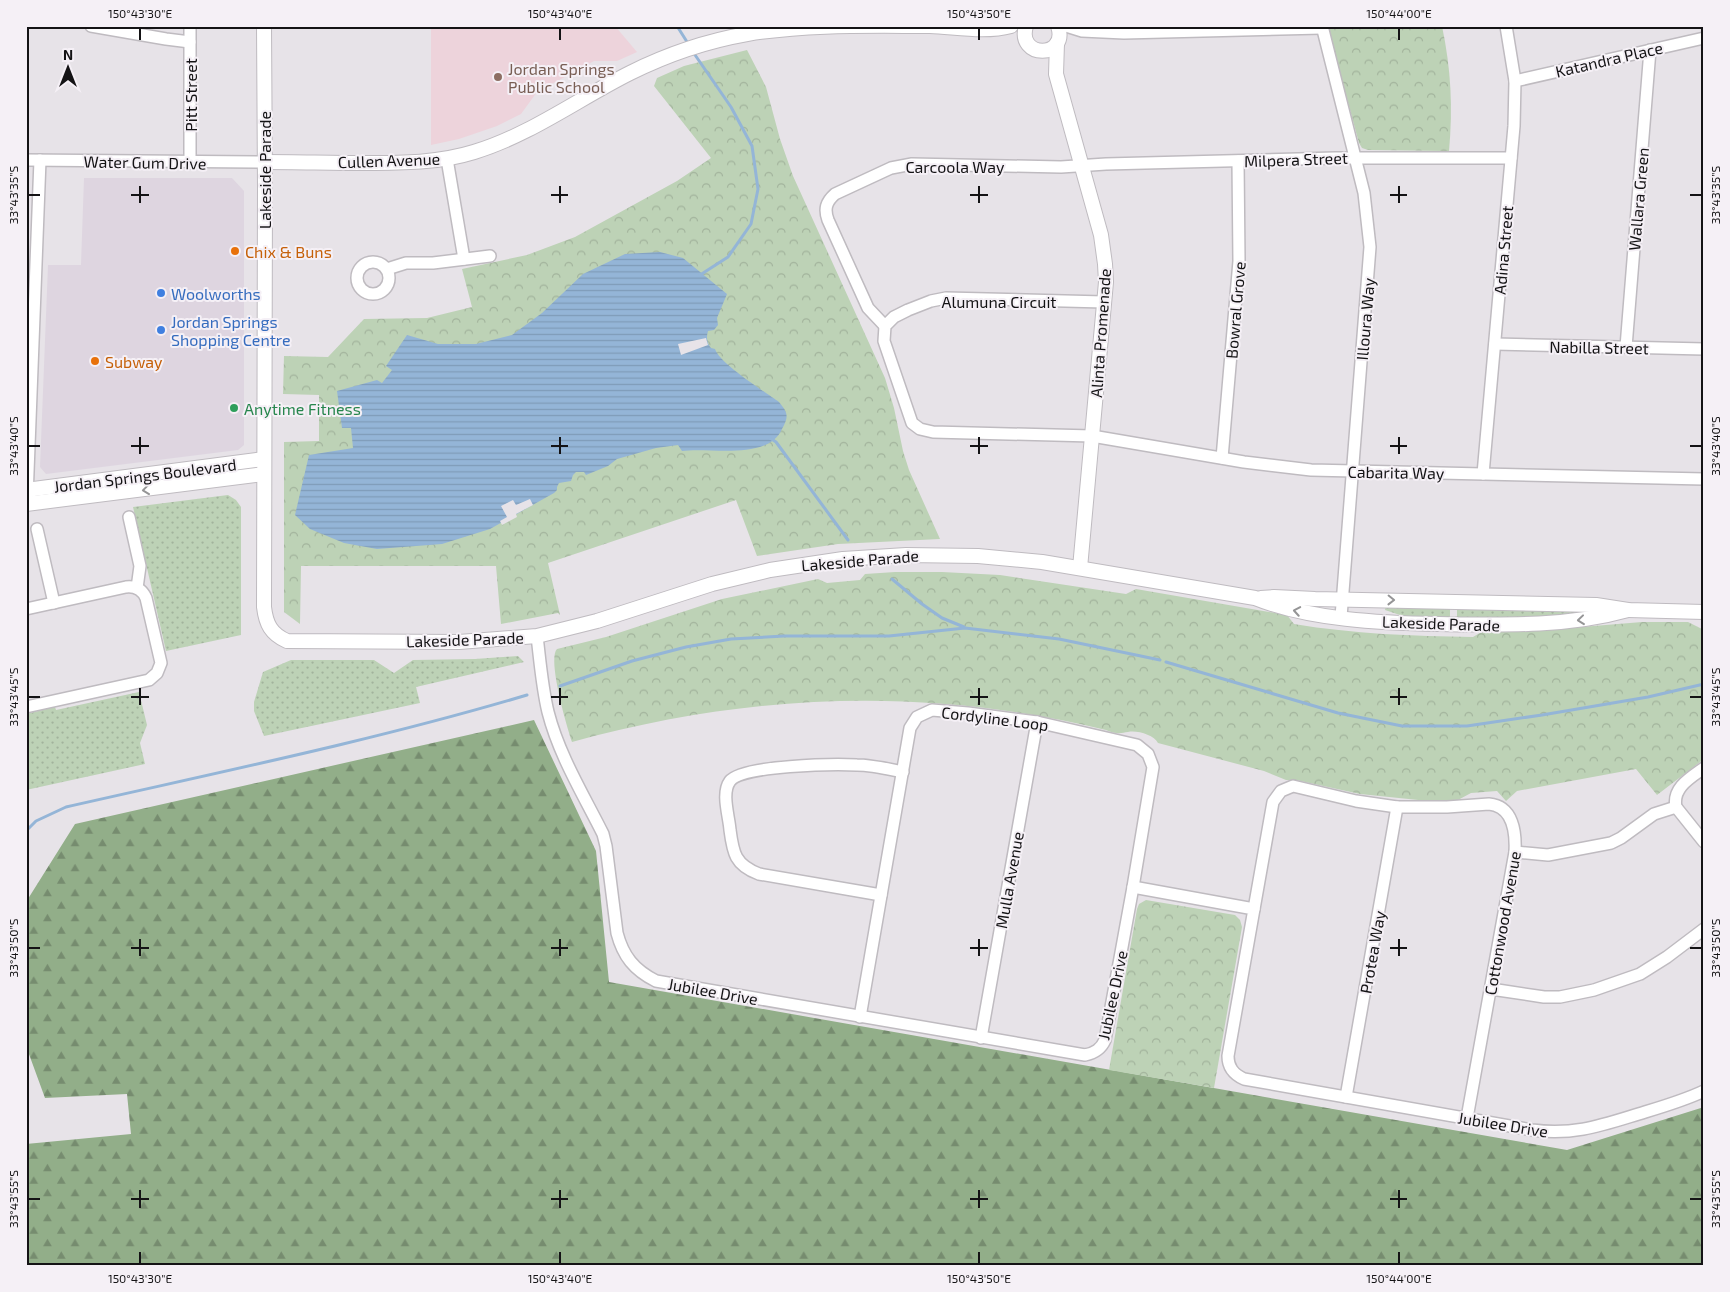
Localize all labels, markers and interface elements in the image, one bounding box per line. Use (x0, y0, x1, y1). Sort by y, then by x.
text: 150°43'30"E (108, 6, 172, 20)
text: 150°43'40"E (528, 6, 593, 20)
text: 150°43'50"E (947, 6, 1011, 20)
text: 150°44'00"E (1366, 6, 1432, 20)
street label: Katandra Place (1553, 37, 1665, 81)
north arrow (42, 42, 92, 92)
text: N (63, 46, 73, 63)
street label: Pitt Street (181, 58, 200, 132)
place label: Jordan Springs Public School (508, 59, 615, 96)
marker: Jordan Springs Public School (492, 71, 504, 83)
street label: Lakeside Parade (255, 111, 274, 229)
street label: Wallara Green (1624, 147, 1652, 251)
street label: Milpera Street (1244, 148, 1348, 170)
street label: Cullen Avenue (337, 149, 441, 171)
street label: Water Gum Drive (83, 151, 207, 173)
street label: Carcoola Way (905, 157, 1005, 176)
text: 33°43'35"S (6, 166, 20, 224)
text: 33°43'35"S (1708, 166, 1722, 224)
street label: Adina Street (1490, 205, 1516, 295)
place label: Chix & Buns (245, 242, 332, 261)
marker: Chix & Buns (229, 245, 241, 257)
street label: Bowral Grove (1221, 261, 1249, 359)
street label: Alinta Promenade (1086, 268, 1114, 398)
street label: Illoura Way (1352, 276, 1378, 361)
place label: Woolworths (171, 284, 261, 303)
marker: Woolworths (155, 287, 167, 299)
street label: Alumuna Circuit (942, 292, 1056, 311)
place label: Jordan Springs Shopping Centre (171, 312, 291, 349)
marker: Jordan Springs Shopping Centre (155, 324, 167, 336)
street label: Nabilla Street (1549, 337, 1649, 357)
place label: Subway (105, 352, 163, 371)
marker: Subway (89, 355, 101, 367)
place label: Anytime Fitness (244, 399, 361, 418)
marker: Anytime Fitness (228, 402, 240, 414)
text: 33°43'40"S (6, 416, 20, 476)
text: 33°43'40"S (1708, 416, 1722, 476)
street label: Jordan Springs Boulevard (52, 454, 238, 496)
street label: Cabarita Way (1348, 462, 1445, 482)
one-way arrow (142, 484, 150, 495)
street label: Lakeside Parade (800, 545, 920, 575)
one-way arrow (1387, 595, 1395, 606)
one-way arrow (1293, 606, 1302, 617)
street label: Lakeside Parade (1382, 611, 1500, 635)
one-way arrow (1576, 614, 1584, 625)
street label: Lakeside Parade (406, 627, 524, 651)
text: 33°43'45"S (6, 667, 20, 726)
text: 33°43'45"S (1708, 667, 1722, 726)
street label: Cordyline Loop (940, 702, 1050, 734)
street label: Mulla Avenue (991, 830, 1027, 930)
street label: Cottonwood Avenue (1480, 849, 1524, 997)
street label: Protea Way (1355, 909, 1389, 995)
text: 33°43'50"S (6, 918, 20, 977)
text: 33°43'50"S (1708, 918, 1722, 977)
street label: Jubilee Drive (1093, 948, 1131, 1042)
street label: Jubilee Drive (666, 974, 760, 1008)
street label: Jubilee Drive (1457, 1107, 1549, 1141)
text: 33°43'55"S (6, 1170, 20, 1228)
text: 33°43'55"S (1708, 1170, 1722, 1228)
text: 150°43'30"E (108, 1271, 172, 1285)
text: 150°43'40"E (528, 1271, 593, 1285)
text: 150°43'50"E (947, 1271, 1011, 1285)
text: 150°44'00"E (1366, 1271, 1432, 1285)

